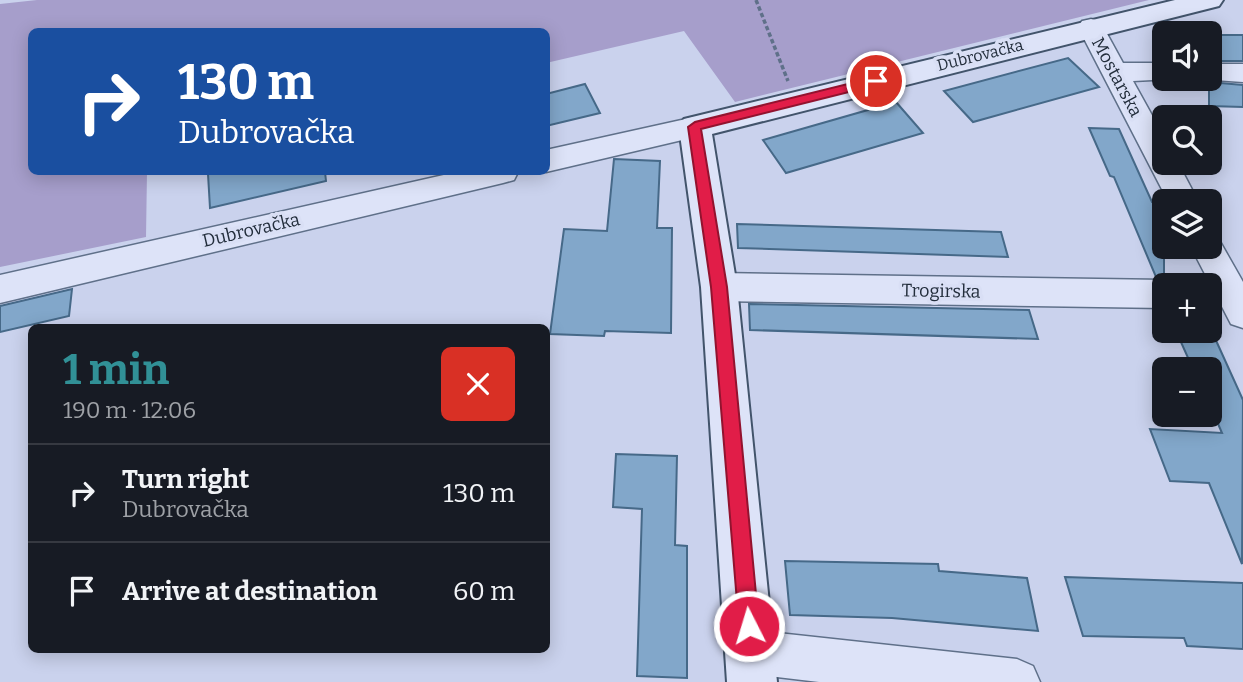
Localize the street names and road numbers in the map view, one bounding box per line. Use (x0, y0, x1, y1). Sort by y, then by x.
street label: Mostarska (1087, 34, 1147, 121)
street label: Dubrovačka (935, 35, 1025, 75)
street label: Dubrovačka (200, 208, 302, 252)
street label: Trogirska (901, 279, 981, 303)

